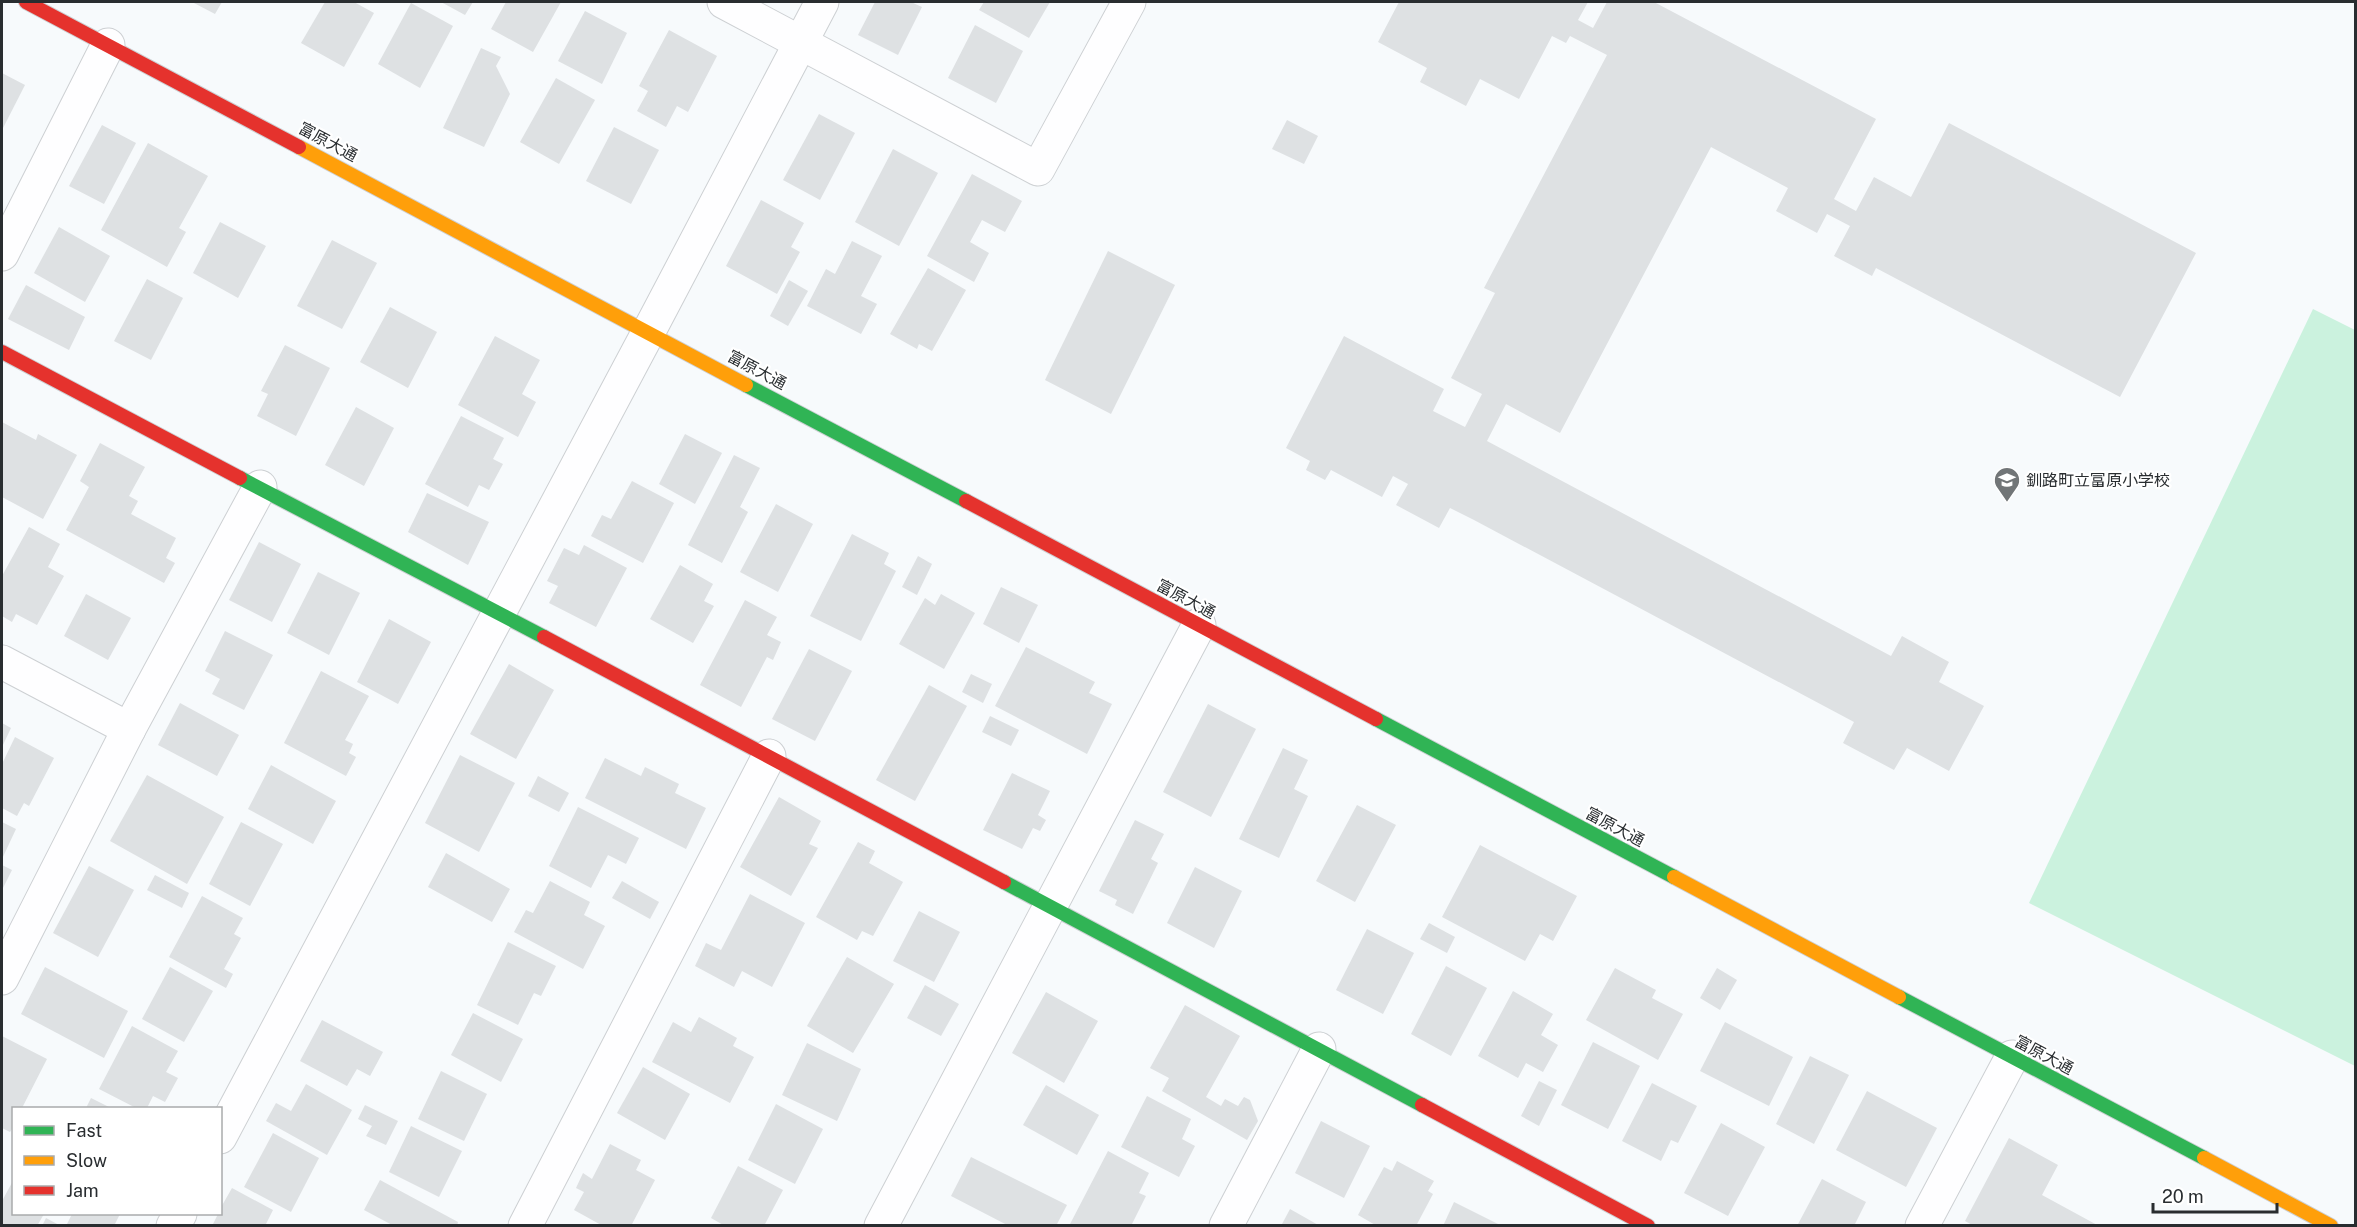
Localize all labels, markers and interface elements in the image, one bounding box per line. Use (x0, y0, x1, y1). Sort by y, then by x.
street label: 富原大通 (295, 119, 361, 165)
street label: 富原大通 (724, 347, 790, 393)
school or university icon: 釧路町立富原小学校 (1992, 465, 2022, 503)
place label: 釧路町立富原小学校 (2026, 471, 2170, 490)
street label: 富原大通 (1153, 576, 1219, 622)
street label: 富原大通 (1582, 804, 1648, 850)
street label: 富原大通 (2011, 1032, 2077, 1078)
legend (12, 1107, 222, 1215)
text: Fast (66, 1120, 102, 1141)
text: Slow (66, 1150, 107, 1171)
scale bar (2153, 1176, 2278, 1214)
text: Jam (66, 1180, 99, 1201)
text: 20 m (2162, 1186, 2204, 1207)

